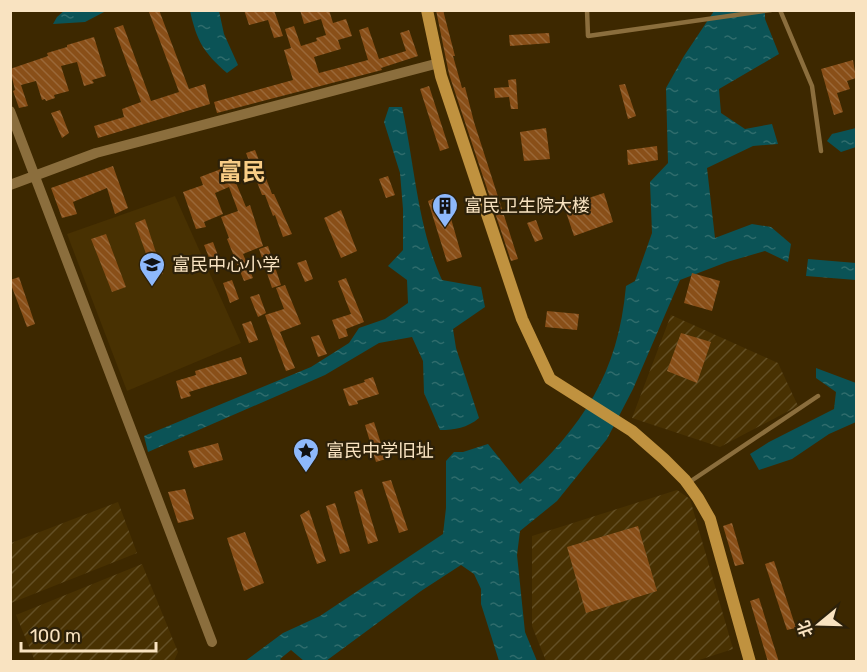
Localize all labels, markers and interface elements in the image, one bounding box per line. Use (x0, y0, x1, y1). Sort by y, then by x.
district label: 富民 (218, 158, 266, 186)
building icon: 富民卫生院大楼 (430, 191, 460, 229)
place label: 富民卫生院大楼 (464, 195, 590, 217)
school or university icon: 富民中心小学 (137, 250, 167, 288)
place label: 富民中心小学 (172, 254, 280, 276)
place icon: 富民中学旧址 (291, 436, 321, 474)
place label: 富民中学旧址 (326, 440, 434, 462)
north arrow (789, 594, 849, 654)
scale bar (21, 615, 156, 653)
text: 北 (794, 618, 817, 639)
text: 100 m (30, 625, 81, 647)

